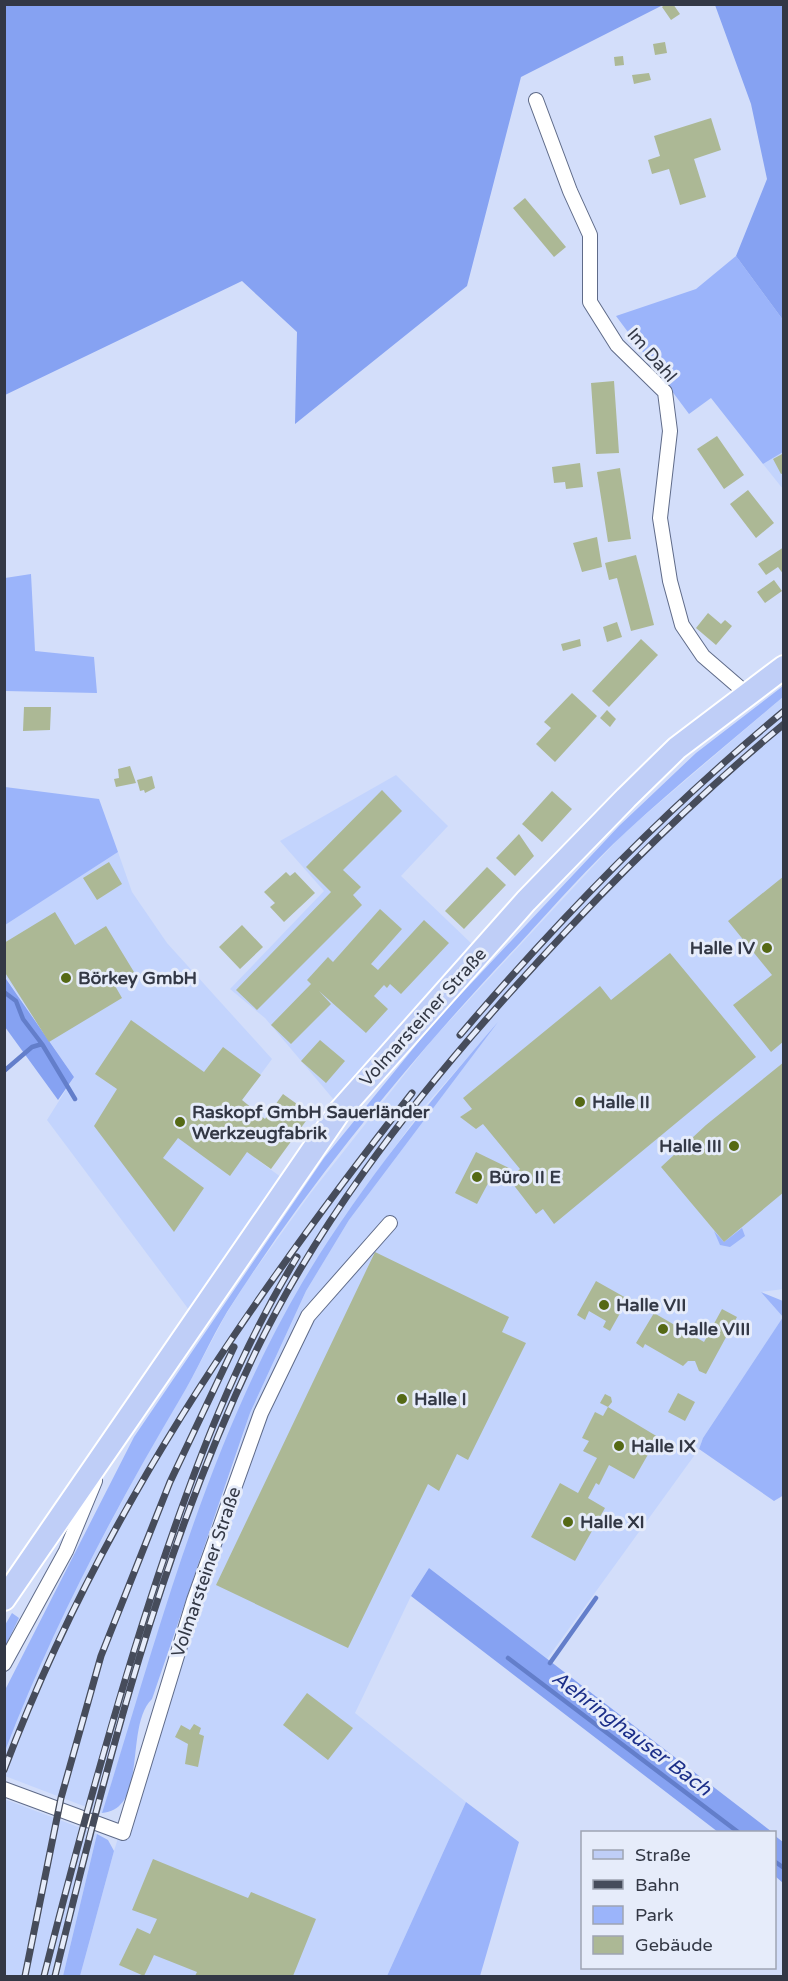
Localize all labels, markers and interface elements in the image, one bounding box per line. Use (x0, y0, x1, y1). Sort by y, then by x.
street label: Im Dahl (622, 323, 682, 387)
place label: Halle IV (690, 937, 755, 959)
marker: Halle IV (760, 941, 774, 955)
street label: Volmarsteiner Straße (355, 943, 491, 1091)
place label: Börkey GmbH (78, 967, 197, 989)
marker: Börkey GmbH (59, 971, 73, 985)
place label: Halle II (592, 1091, 650, 1113)
marker: Halle II (573, 1095, 587, 1109)
place label: Raskopf GmbH Sauerländer Werkzeugfabrik (192, 1101, 431, 1144)
marker: Raskopf GmbH Sauerländer Werkzeugfabrik (173, 1115, 187, 1129)
place label: Halle III (659, 1135, 722, 1157)
marker: Halle III (727, 1139, 741, 1153)
place label: Büro II E (489, 1166, 561, 1188)
marker: Büro II E (470, 1170, 484, 1184)
place label: Halle VII (616, 1294, 686, 1316)
marker: Halle VII (597, 1298, 611, 1312)
place label: Halle VIII (675, 1318, 750, 1340)
marker: Halle VIII (656, 1322, 670, 1336)
place label: Halle I (414, 1388, 467, 1410)
marker: Halle I (395, 1392, 409, 1406)
place label: Halle IX (631, 1435, 696, 1457)
marker: Halle IX (612, 1439, 626, 1453)
street label: Volmarsteiner Straße (166, 1484, 246, 1660)
place label: Halle XI (580, 1511, 645, 1533)
marker: Halle XI (561, 1515, 575, 1529)
water label: Aehringhauser Bach (547, 1666, 716, 1802)
legend (581, 1831, 776, 1969)
text: Straße (635, 1844, 691, 1866)
text: Bahn (635, 1874, 680, 1896)
text: Park (635, 1904, 674, 1926)
text: Gebäude (635, 1934, 713, 1956)

